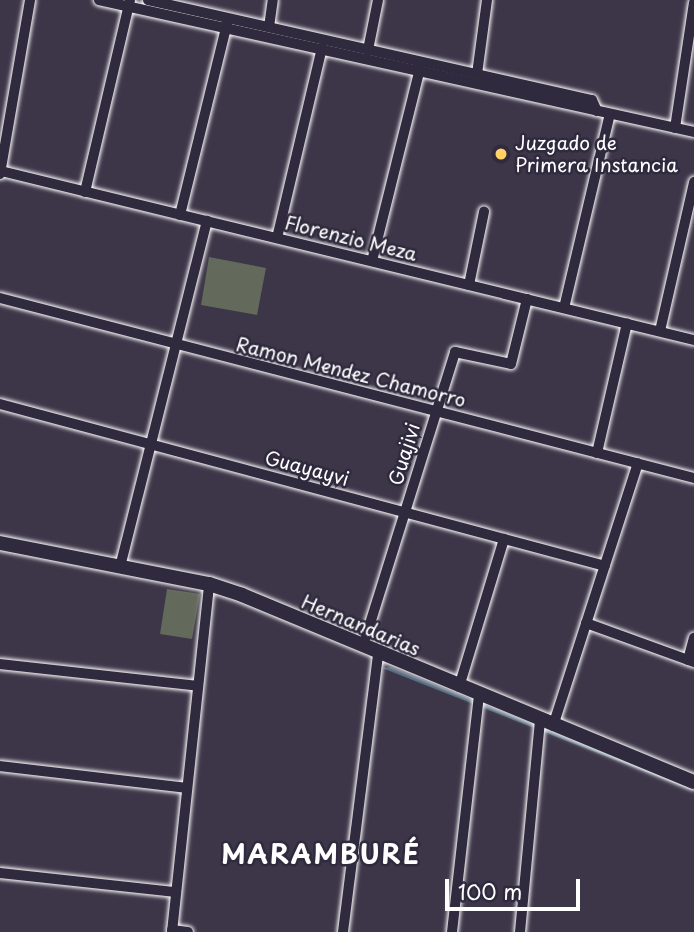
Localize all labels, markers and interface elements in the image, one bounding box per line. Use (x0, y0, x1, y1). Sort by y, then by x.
place label: Juzgado de Primera Instancia (515, 132, 678, 176)
marker: Juzgado de Primera Instancia (493, 146, 509, 162)
street label: Florenzio Meza (282, 210, 420, 266)
street label: Ramon Mendez Chamorro (233, 332, 469, 412)
street label: Guajivi (384, 420, 424, 488)
street label: Guayayvi (262, 446, 352, 490)
street label: Hernandarias (298, 590, 424, 660)
district label: MARAMBURÉ (224, 838, 418, 870)
scale bar (449, 866, 584, 910)
text: 100 m (458, 875, 522, 907)

